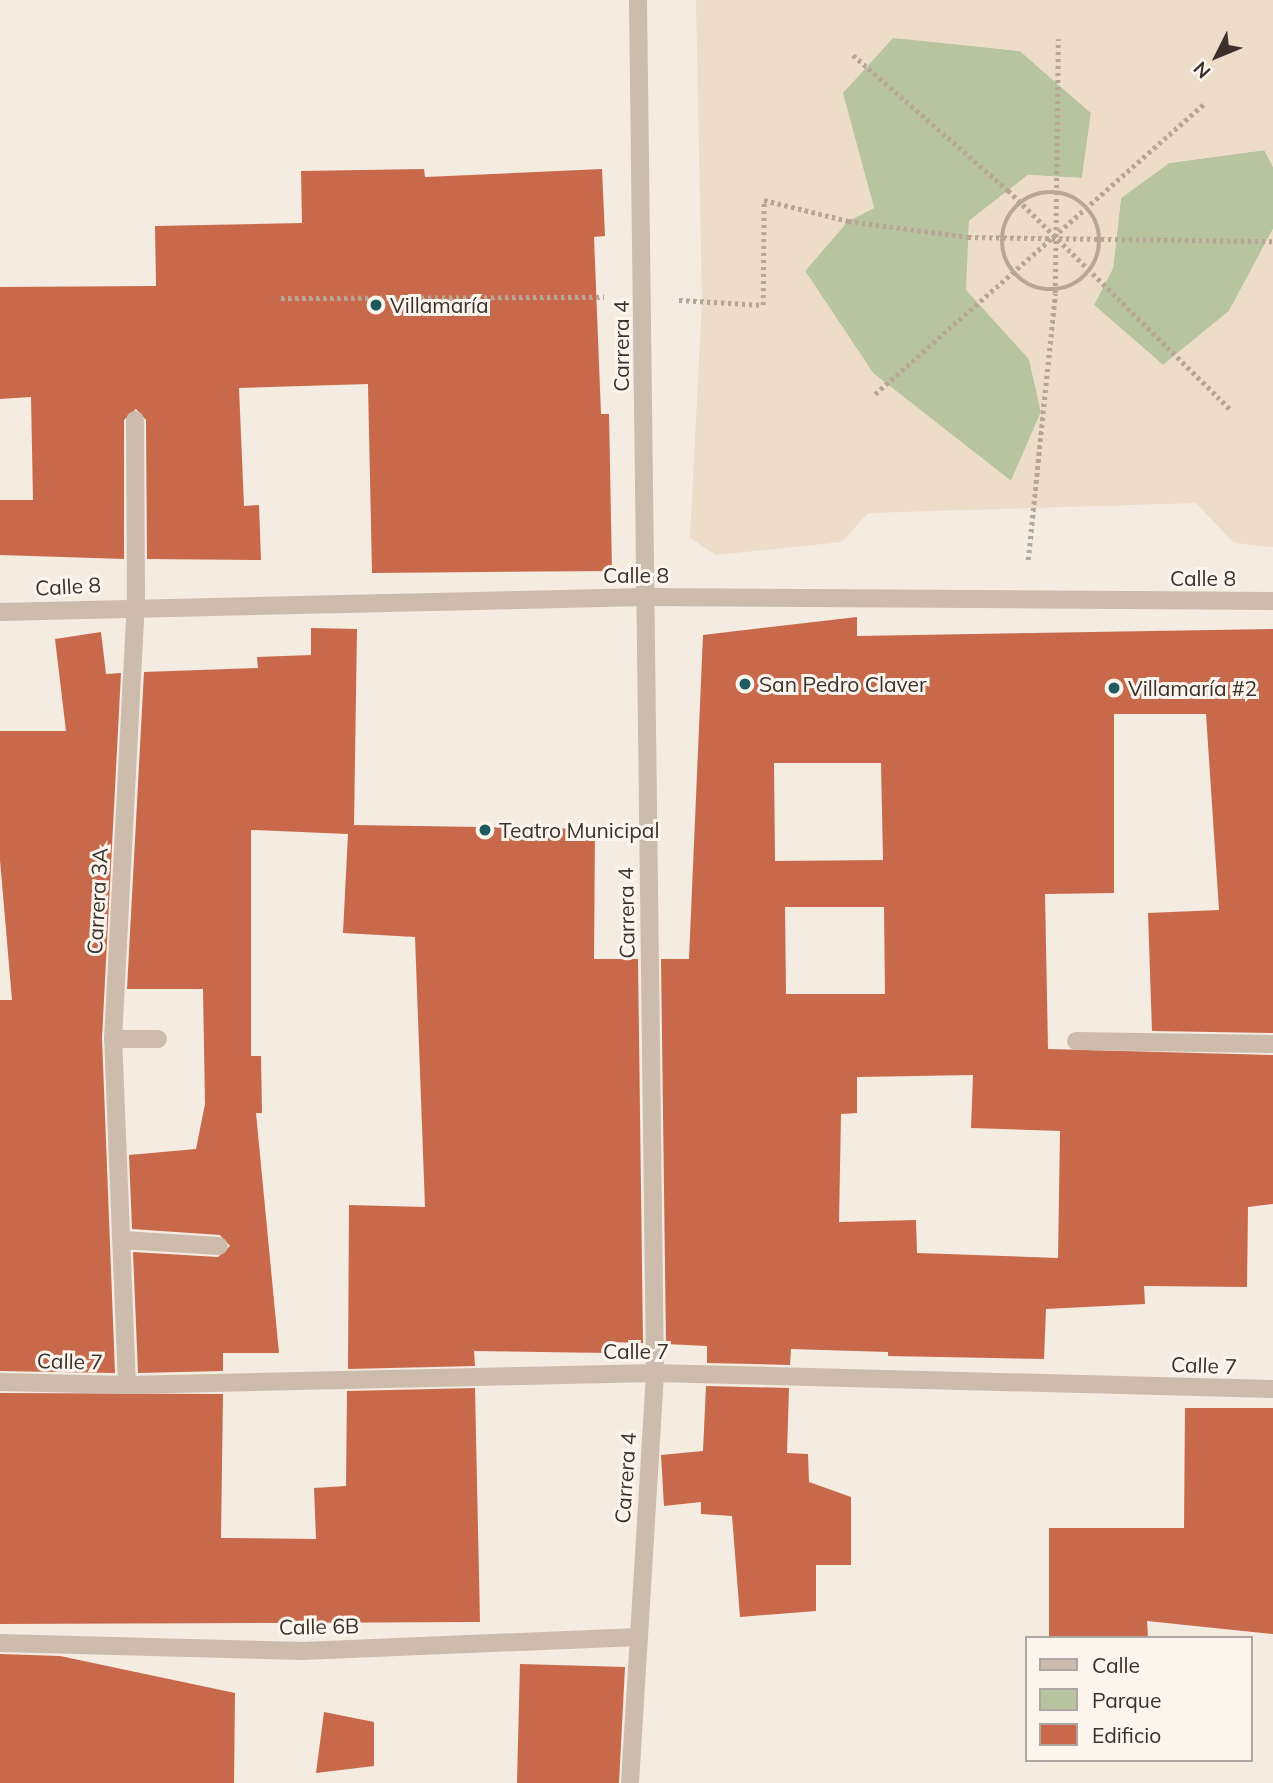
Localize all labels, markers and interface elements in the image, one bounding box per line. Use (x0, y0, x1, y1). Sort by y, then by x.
north arrow (1182, 21, 1252, 91)
text: N (1188, 57, 1215, 84)
place label: Villamaría (390, 292, 489, 318)
marker: Villamaría (368, 297, 384, 313)
street label: Carrera 4 (608, 300, 634, 392)
street label: Calle 8 (603, 562, 669, 588)
street label: Calle 8 (1170, 565, 1236, 591)
street label: Calle 8 (34, 572, 102, 600)
place label: San Pedro Claver (759, 671, 927, 697)
place label: Villamaría #2 (1128, 675, 1257, 701)
marker: San Pedro Claver (737, 676, 753, 692)
marker: Villamaría #2 (1106, 680, 1122, 696)
place label: Teatro Municipal (499, 817, 659, 843)
marker: Teatro Municipal (477, 822, 493, 838)
street label: Carrera 3A (82, 847, 112, 955)
street label: Carrera 4 (613, 867, 639, 959)
street label: Calle 7 (603, 1338, 669, 1364)
street label: Calle 7 (37, 1348, 103, 1374)
street label: Calle 7 (1171, 1351, 1237, 1379)
street label: Carrera 4 (609, 1432, 641, 1524)
street label: Calle 6B (279, 1613, 359, 1639)
legend (1024, 1636, 1252, 1762)
text: Calle (1092, 1652, 1140, 1678)
text: Parque (1092, 1687, 1161, 1713)
text: Edificio (1092, 1722, 1161, 1748)

